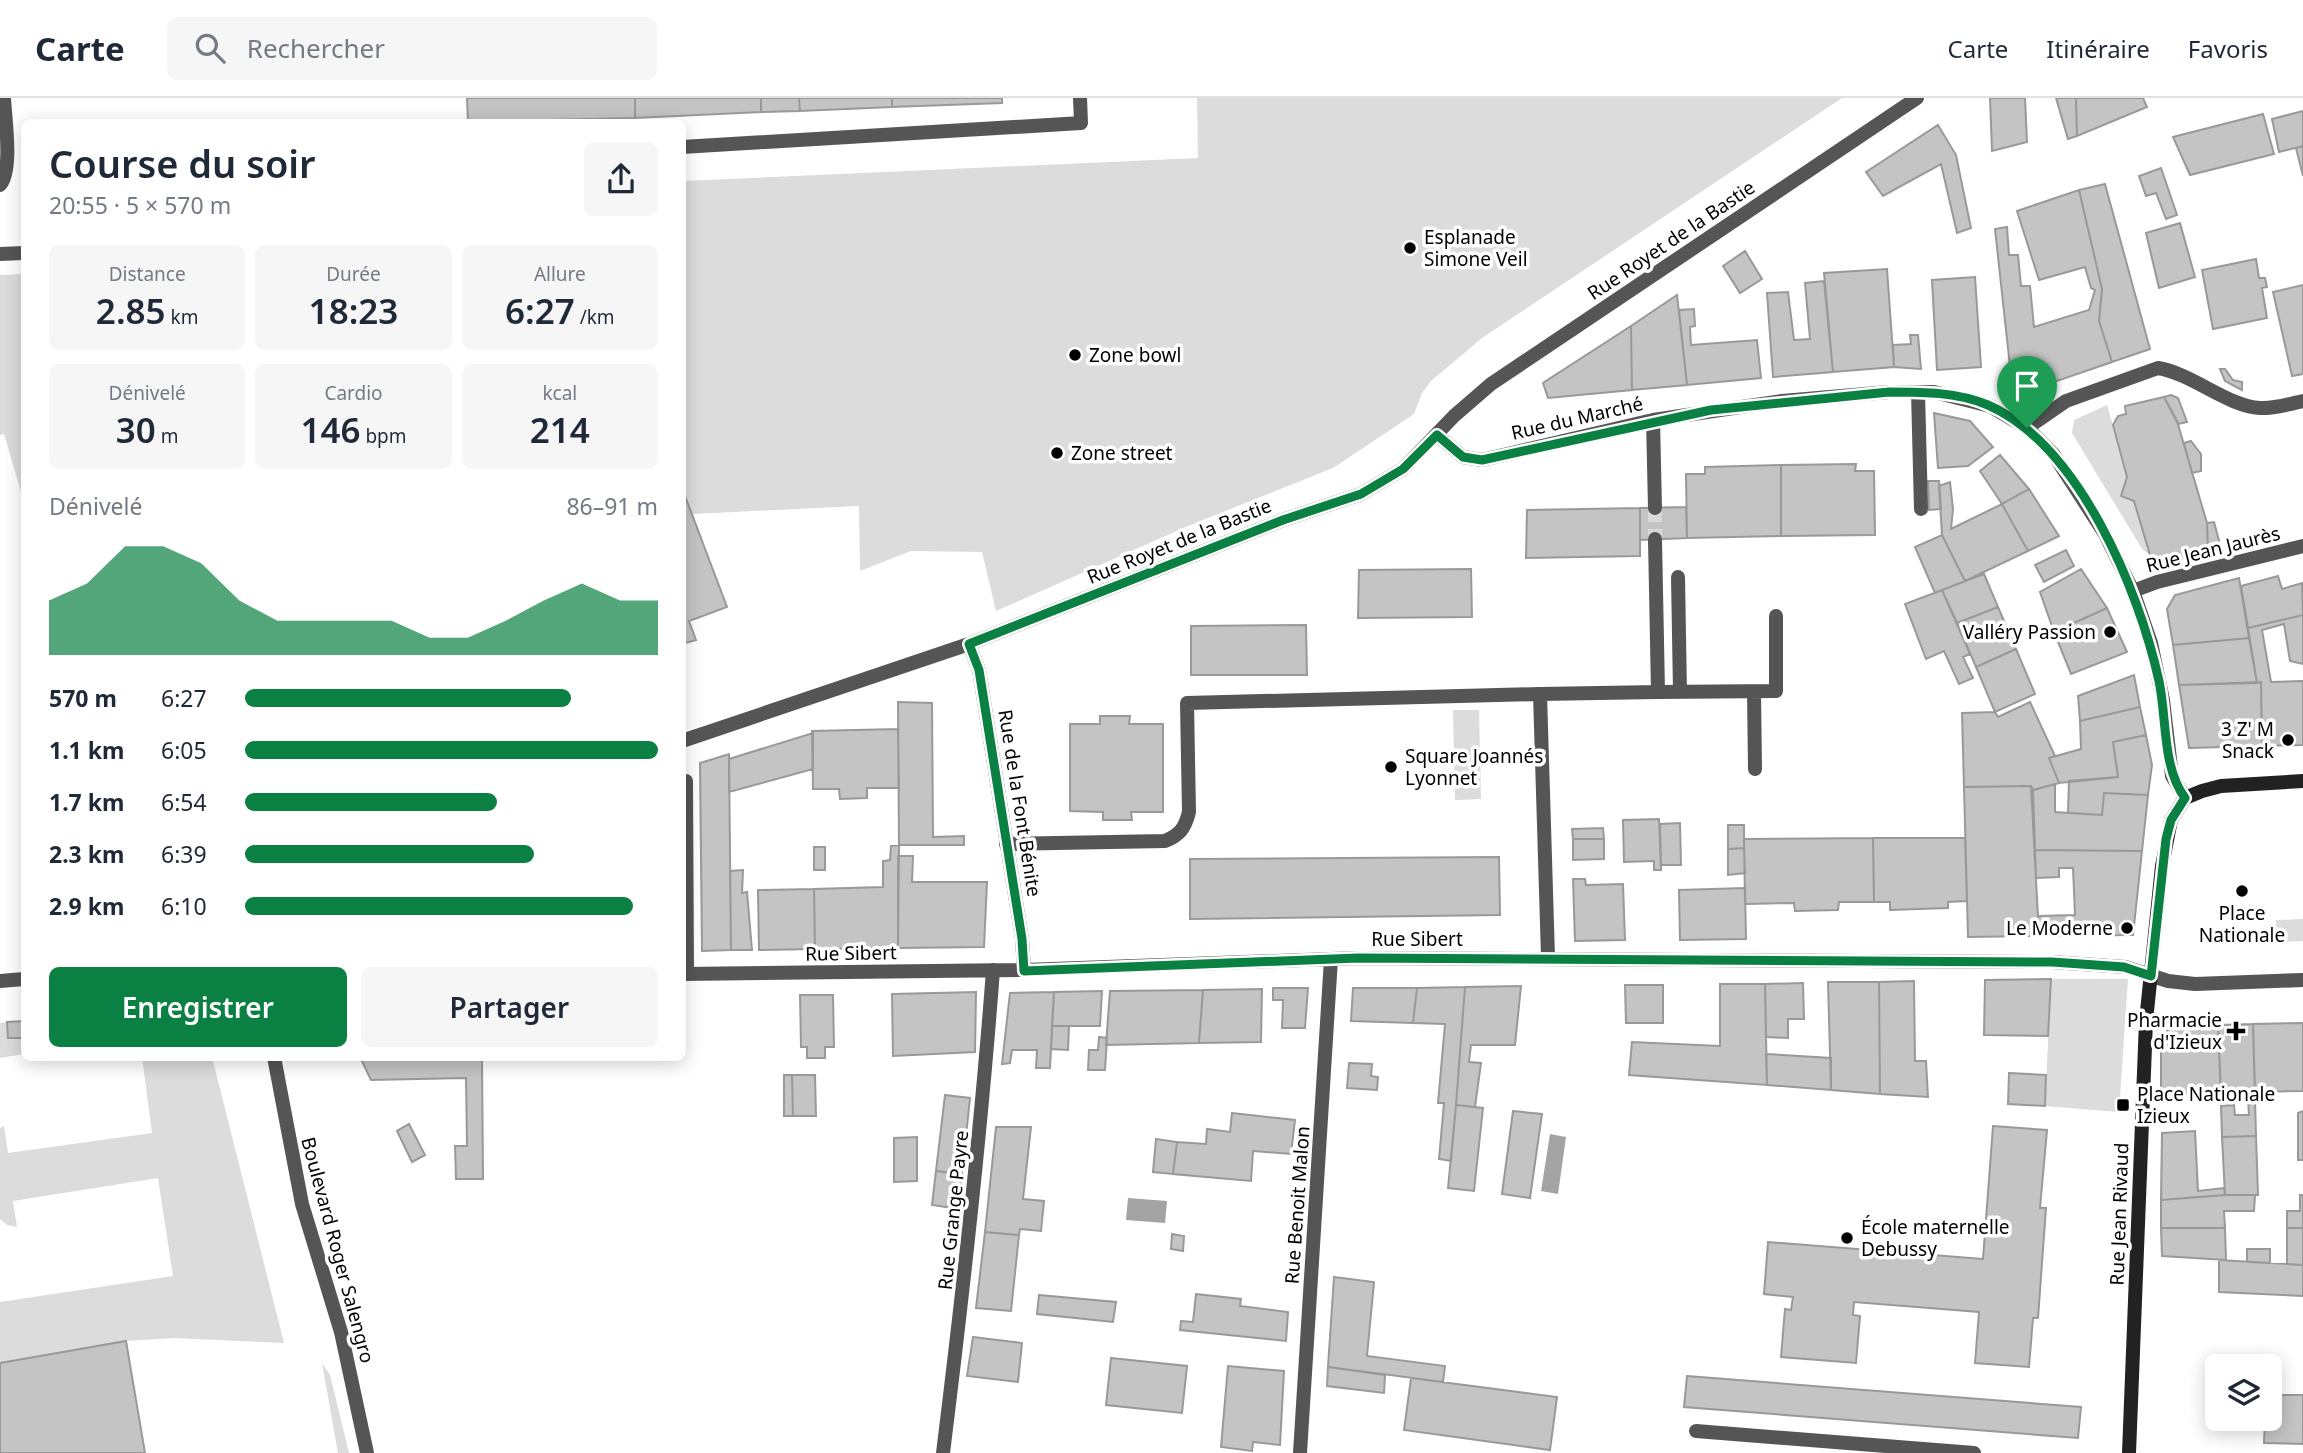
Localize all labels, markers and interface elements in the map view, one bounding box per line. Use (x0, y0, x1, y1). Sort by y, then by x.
search box (167, 17, 657, 80)
text: Carte (35, 26, 125, 71)
icon: search (191, 29, 229, 67)
text: Rechercher (247, 30, 385, 66)
text: Carte (1948, 32, 2008, 65)
text: Itinéraire (2046, 32, 2150, 65)
text: Favoris (2188, 32, 2268, 65)
text: Course du soir (49, 137, 316, 189)
button: share (584, 142, 658, 216)
street label: Rue Royet de la Bastie (1582, 174, 1760, 306)
text: 20:55 · 5 × 570 m (49, 189, 231, 221)
place label: Esplanade Simone Veil (1424, 224, 1528, 272)
marker: Esplanade Simone Veil (1402, 240, 1418, 256)
text: Distance (109, 261, 186, 287)
text: Durée (326, 261, 381, 287)
text: Allure (534, 261, 586, 287)
text: 2.85 (96, 287, 166, 334)
text: 18:23 (309, 287, 398, 334)
text: 6:27 (505, 287, 575, 334)
text: km (166, 304, 198, 330)
text: /km (575, 304, 615, 330)
place label: Zone bowl (1089, 342, 1181, 368)
marker: Zone bowl (1067, 347, 1083, 363)
pin (1997, 356, 2057, 428)
icon: arrive (2008, 367, 2046, 405)
text: Dénivelé (109, 380, 186, 406)
text: Cardio (324, 380, 383, 406)
text: kcal (542, 380, 577, 406)
street label: Rue du Marché (1509, 390, 1645, 446)
text: 30 (116, 406, 156, 453)
text: 146 (300, 406, 360, 453)
text: 214 (530, 406, 590, 453)
text: m (156, 423, 179, 449)
text: bpm (360, 423, 407, 449)
place label: Zone street (1071, 440, 1173, 466)
marker: Zone street (1049, 445, 1065, 461)
text: Dénivelé (49, 490, 142, 522)
text: 86–91 m (566, 490, 658, 522)
street label: Rue Royet de la Bastie (1083, 492, 1275, 590)
street label: Rue Jean Jaurès (2143, 520, 2283, 578)
place label: Valléry Passion (1963, 619, 2096, 645)
marker: Valléry Passion (2102, 624, 2118, 640)
text: 570 m (49, 682, 117, 714)
text: 6:27 (161, 682, 207, 714)
street label: Rue de la Font Bénite (992, 708, 1048, 898)
place label: 3 Z' M Snack (2221, 716, 2274, 764)
marker: 3 Z' M Snack (2280, 732, 2296, 748)
text: 1.1 km (49, 734, 124, 766)
text: 6:05 (161, 734, 207, 766)
place label: Square Joannés Lyonnet (1405, 743, 1543, 791)
marker: Square Joannés Lyonnet (1383, 759, 1399, 775)
text: 1.7 km (49, 786, 124, 818)
text: 6:54 (161, 786, 207, 818)
text: 2.3 km (49, 838, 124, 870)
text: 6:39 (161, 838, 207, 870)
marker: Place Nationale (2234, 883, 2250, 899)
text: 2.9 km (49, 890, 124, 922)
text: 6:10 (161, 890, 207, 922)
place label: Place Nationale (2199, 900, 2285, 948)
place label: Le Moderne (2006, 915, 2113, 941)
marker: Le Moderne (2119, 920, 2135, 936)
street label: Rue Sibert (1371, 926, 1463, 952)
street label: Rue Sibert (805, 939, 897, 967)
button: Enregistrer (49, 967, 347, 1047)
button: Partager (361, 967, 658, 1047)
place label: Pharmacie d'Izieux (2127, 1007, 2222, 1055)
marker: Pharmacie d'Izieux (2228, 1023, 2244, 1039)
place label: Place Nationale Izieux (2137, 1081, 2275, 1129)
marker: Place Nationale Izieux (2115, 1097, 2131, 1113)
street label: Rue Benoit Malon (1279, 1125, 1315, 1285)
street label: Rue Grange Payre (932, 1129, 974, 1291)
street label: Boulevard Roger Salengro (295, 1134, 381, 1366)
street label: Rue Jean Rivaud (2104, 1142, 2134, 1286)
place label: École maternelle Debussy (1861, 1214, 2010, 1262)
marker: École maternelle Debussy (1839, 1230, 1855, 1246)
map controls (2205, 1354, 2282, 1431)
button: layers (2205, 1354, 2282, 1431)

